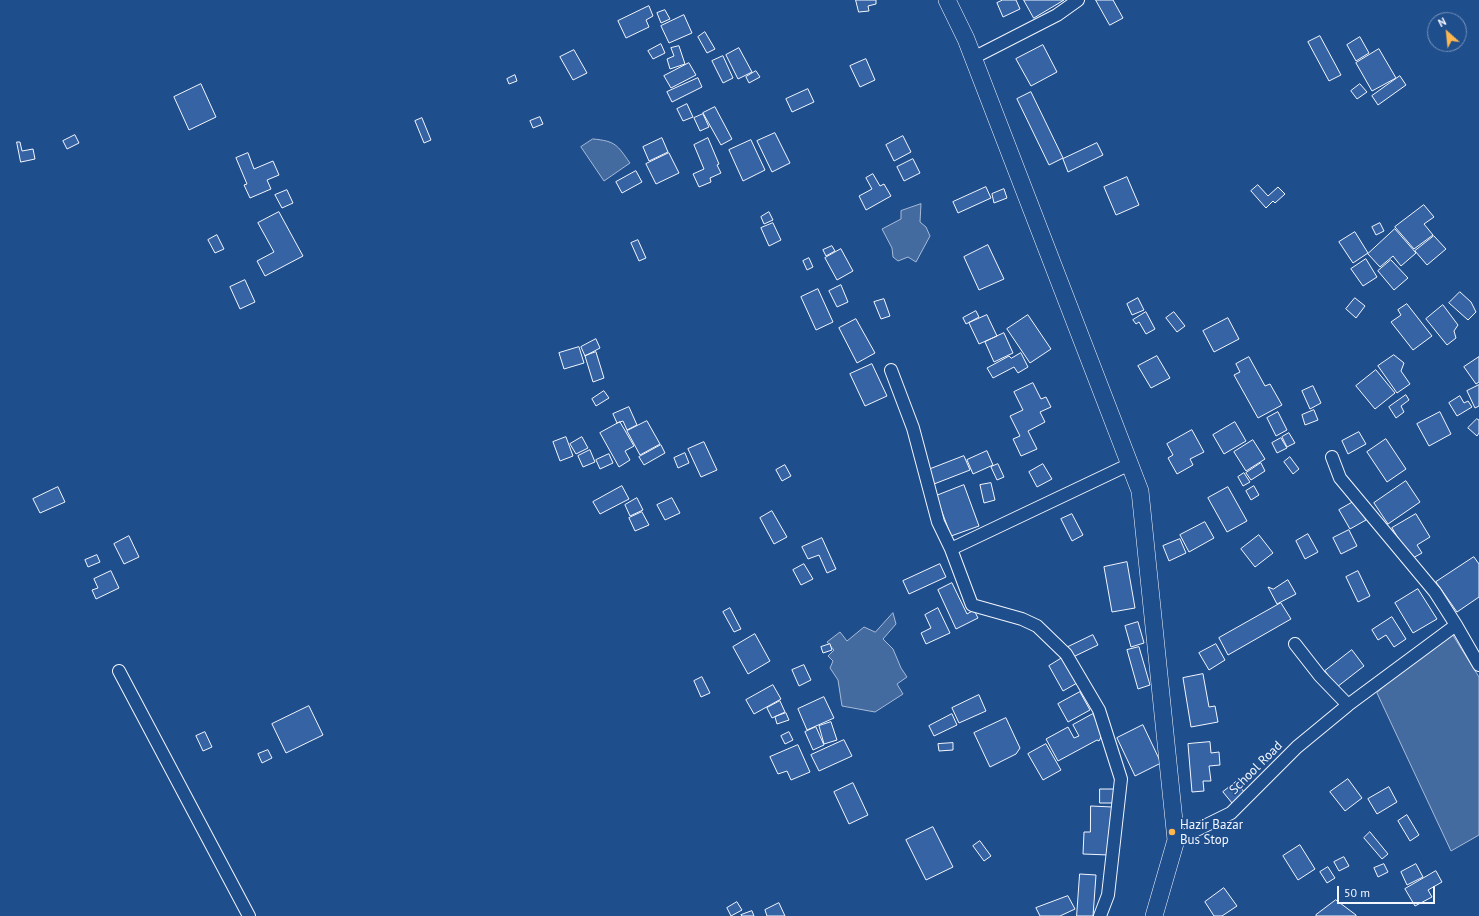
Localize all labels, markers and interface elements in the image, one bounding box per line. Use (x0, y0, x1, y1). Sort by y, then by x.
north arrow (1427, 12, 1467, 52)
text: N (1436, 14, 1448, 30)
street label: School Road (1226, 738, 1286, 798)
place label: Hazir Bazar Bus Stop (1180, 817, 1243, 848)
marker: Hazir Bazar Bus Stop (1167, 827, 1177, 837)
scale bar (1339, 878, 1437, 904)
text: 50 m (1344, 885, 1370, 900)

